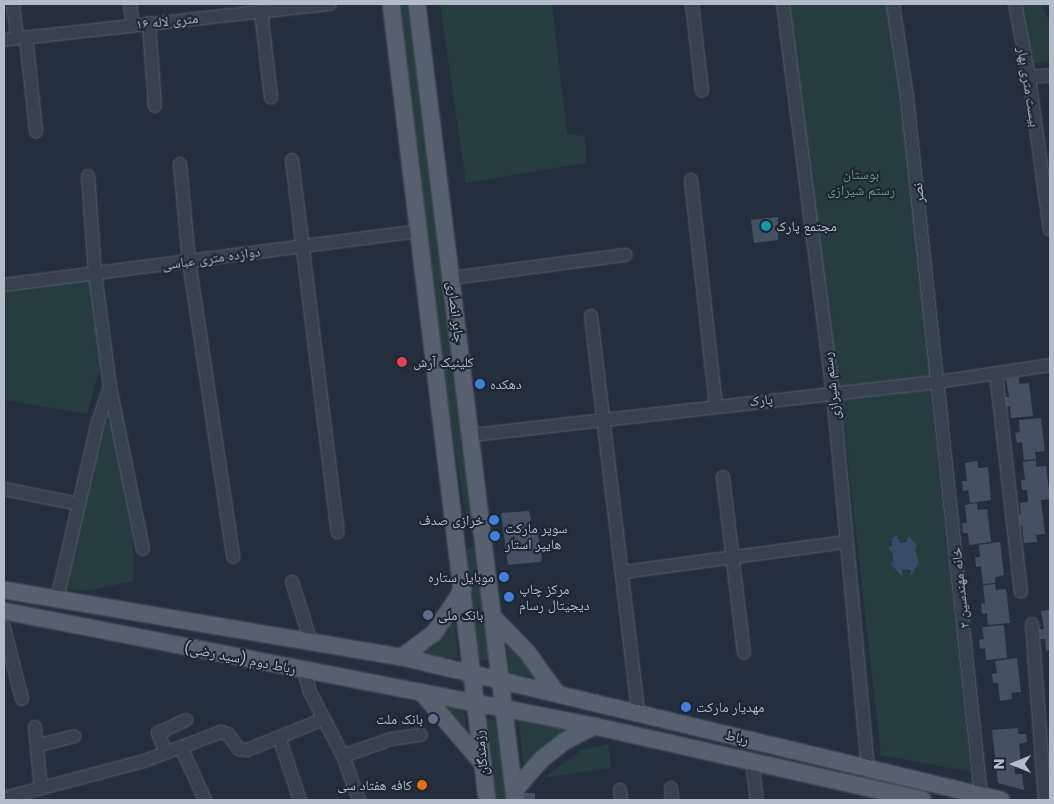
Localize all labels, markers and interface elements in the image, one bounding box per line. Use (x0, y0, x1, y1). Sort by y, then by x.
street label: ۱۶ متری لاله (135, 9, 199, 33)
street label: بیست متری بهار (1014, 46, 1044, 128)
park label: بوستان رستم شیرازی (827, 166, 895, 198)
street label: نصر (909, 182, 927, 204)
place label: مجتمع پارک (776, 218, 837, 234)
marker: مجتمع پارک (760, 220, 772, 232)
street label: دوازده متری عباسی (161, 243, 261, 273)
street label: جابر انصاری (444, 281, 468, 343)
street label: رستم شیرازی (819, 351, 843, 421)
place label: کلینیک آرش (413, 354, 474, 370)
marker: کلینیک آرش (395, 355, 409, 369)
place label: دهکده (490, 376, 522, 392)
marker: دهکده (474, 378, 486, 390)
street label: پارک (748, 390, 774, 410)
place label: خرازی صدف (419, 512, 484, 528)
marker: خرازی صدف (488, 514, 500, 526)
place label: سوپر مارکت هایپر استار (505, 520, 568, 552)
marker: سوپر مارکت هایپر استار (489, 530, 501, 542)
street label: خانه مهندسین ۲ (947, 547, 973, 629)
place label: موبایل ستاره (428, 569, 494, 585)
marker: موبایل ستاره (498, 571, 510, 583)
place label: مرکز چاپ دیجیتال رسام (519, 581, 590, 614)
marker: مرکز چاپ دیجیتال رسام (503, 591, 515, 603)
place label: بانک ملی (438, 607, 483, 623)
marker: بانک ملی (422, 609, 434, 621)
street label: رباط دوم (سید رضی) (183, 639, 297, 677)
place label: مهدیار مارکت (696, 699, 764, 715)
marker: مهدیار مارکت (680, 701, 692, 713)
place label: بانک ملت (376, 711, 423, 727)
marker: بانک ملت (427, 713, 439, 725)
street label: رباط (724, 726, 750, 748)
street label: رزمندگان (470, 730, 492, 776)
north arrow (989, 739, 1039, 789)
text: N (989, 759, 1009, 769)
place label: کافه هفتاد سی (337, 777, 412, 793)
marker: کافه هفتاد سی (416, 779, 428, 791)

